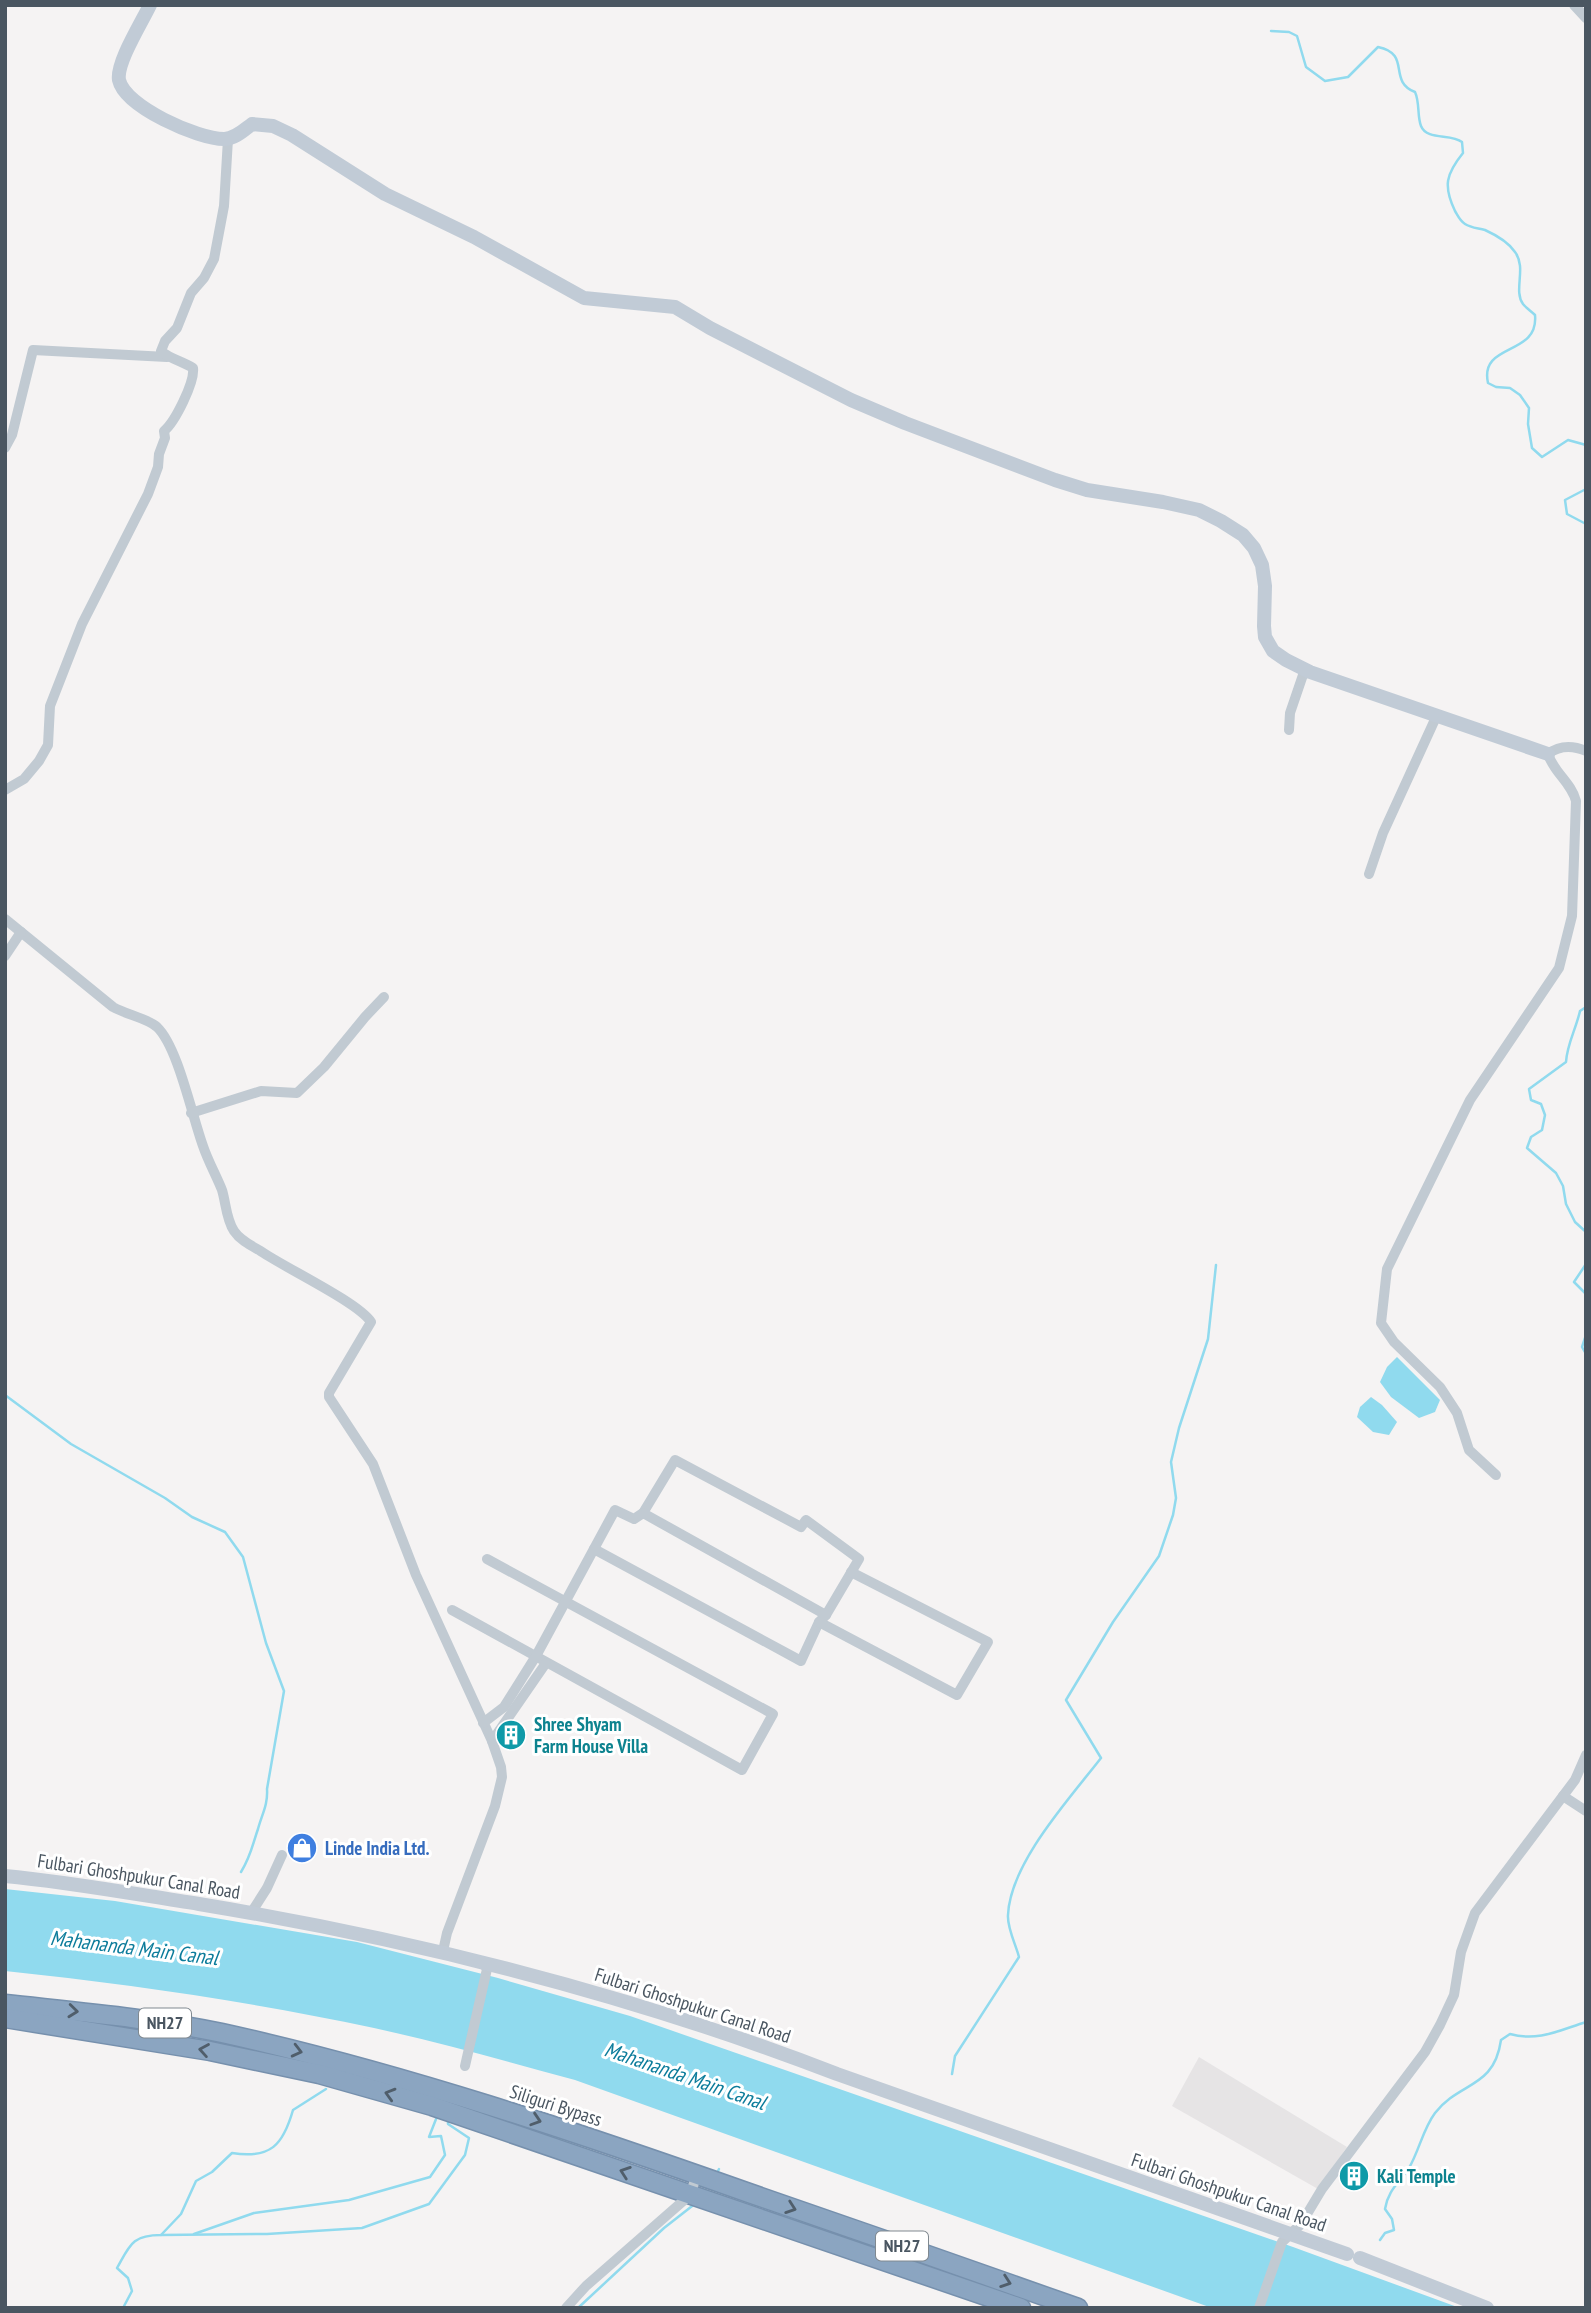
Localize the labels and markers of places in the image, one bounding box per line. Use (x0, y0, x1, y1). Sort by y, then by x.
place label: Shree Shyam Farm House Villa (534, 1712, 648, 1758)
building icon: Shree Shyam Farm House Villa (494, 1718, 528, 1752)
shop icon: Linde India Ltd. (285, 1831, 319, 1865)
place label: Linde India Ltd. (325, 1836, 429, 1860)
building icon: Kali Temple (1337, 2159, 1371, 2193)
place label: Kali Temple (1377, 2164, 1456, 2188)

